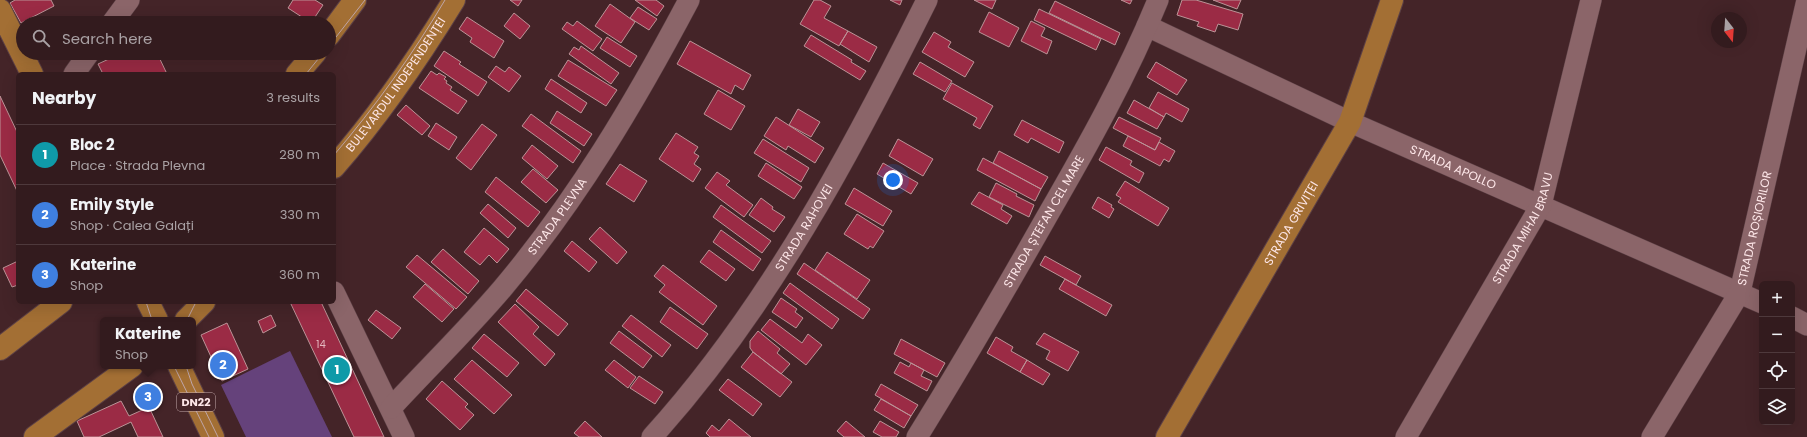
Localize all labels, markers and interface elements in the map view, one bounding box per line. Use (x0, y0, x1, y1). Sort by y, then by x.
north arrow (1711, 12, 1747, 48)
street label: BULEVARDUL INDEPENDENȚEI (341, 14, 449, 155)
search box (16, 16, 336, 60)
icon: search (30, 27, 52, 49)
text: Search here (62, 28, 152, 49)
text: Nearby (32, 86, 96, 110)
text: 3 results (266, 88, 320, 107)
text: Bloc 2 (70, 134, 115, 155)
street label: STRADA APOLLO (1407, 140, 1499, 193)
text: 1 (43, 145, 47, 164)
text: 280 m (279, 145, 320, 164)
street label: STRADA ȘTEFAN CEL MARE (999, 152, 1088, 291)
text: Place · Strada Plevna (70, 156, 205, 175)
street label: STRADA ROȘIORILOR (1733, 169, 1776, 287)
your location (883, 170, 903, 190)
street label: STRADA MIHAI BRAVU (1488, 170, 1557, 287)
street label: STRADA PLEVNA (523, 174, 591, 259)
street label: STRADA GRIVIȚEI (1259, 178, 1322, 269)
street label: STRADA RAHOVEI (771, 181, 836, 274)
text: Emily Style (70, 194, 154, 215)
text: 2 (41, 205, 49, 224)
text: 330 m (280, 205, 320, 224)
text: Shop · Calea Galați (70, 216, 194, 235)
text: Katerine (70, 254, 136, 275)
text: 3 (41, 265, 49, 284)
text: 360 m (279, 265, 320, 284)
text: Shop (70, 276, 103, 295)
map controls (1759, 281, 1795, 425)
button: + (1759, 281, 1795, 317)
popup (100, 317, 196, 369)
button: − (1759, 317, 1795, 353)
text: Katerine (115, 323, 181, 344)
house number: 14 (316, 337, 326, 352)
text: Shop (115, 345, 148, 364)
pin: 2 (210, 350, 236, 380)
button: locate (1759, 353, 1795, 389)
pin: 1 (324, 355, 350, 385)
pin: 3 (135, 382, 161, 412)
button: layers (1759, 389, 1795, 425)
road number: DN22 (177, 393, 215, 411)

